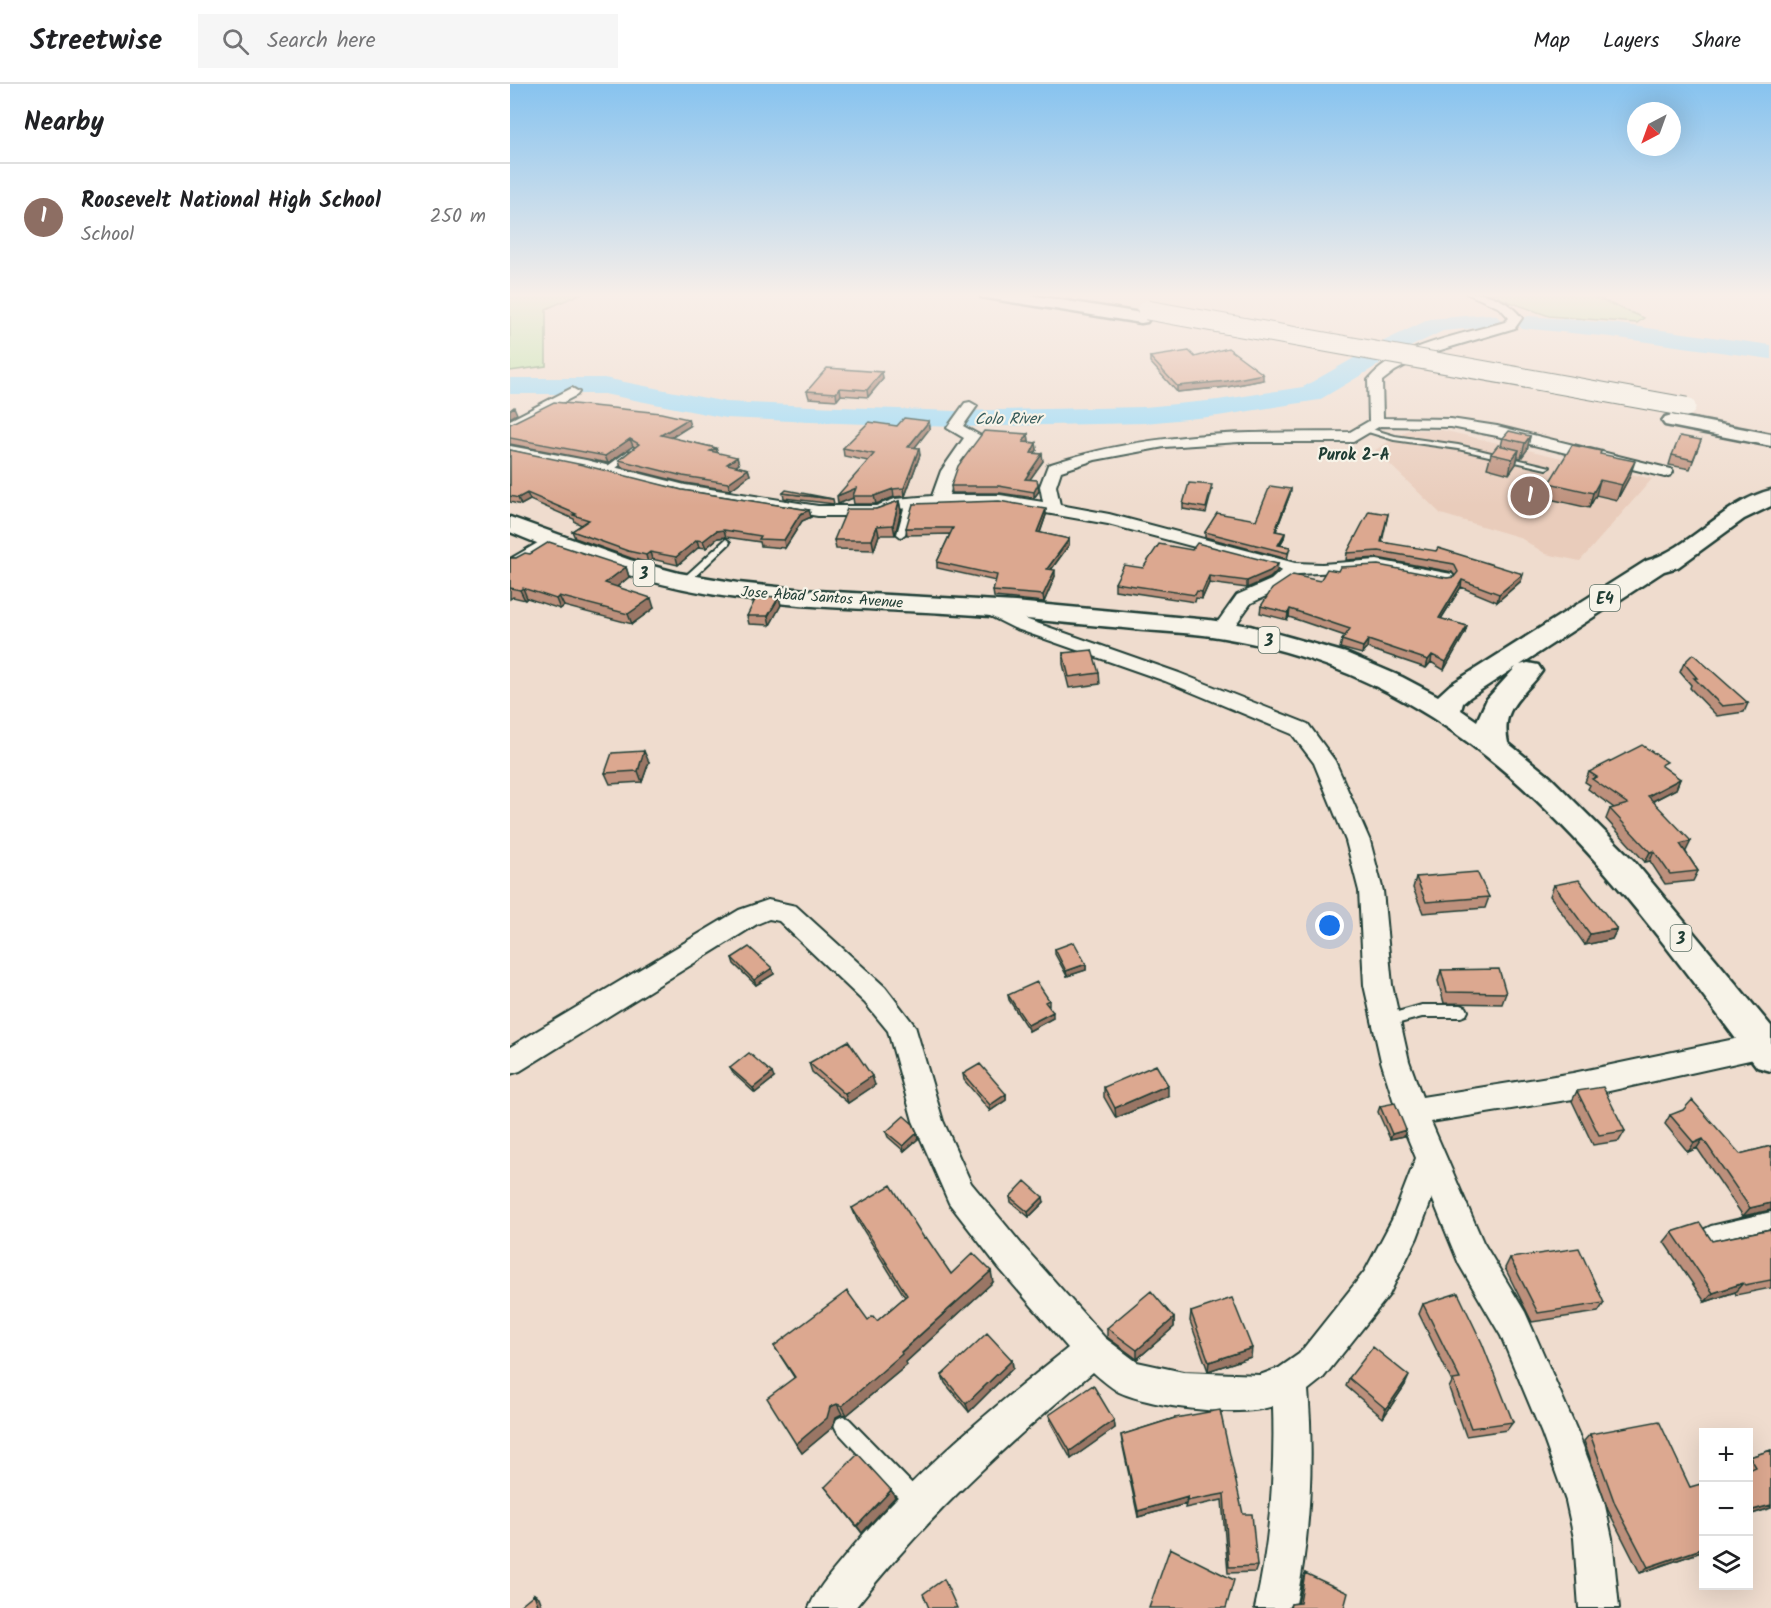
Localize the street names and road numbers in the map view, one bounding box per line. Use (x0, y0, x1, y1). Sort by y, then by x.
road number: 3 (634, 560, 654, 586)
street label: Jose Abad Santos Avenue (740, 580, 904, 616)
road number: E4 (1590, 585, 1620, 611)
road number: 3 (1258, 627, 1280, 653)
road number: 3 (1670, 925, 1692, 951)

